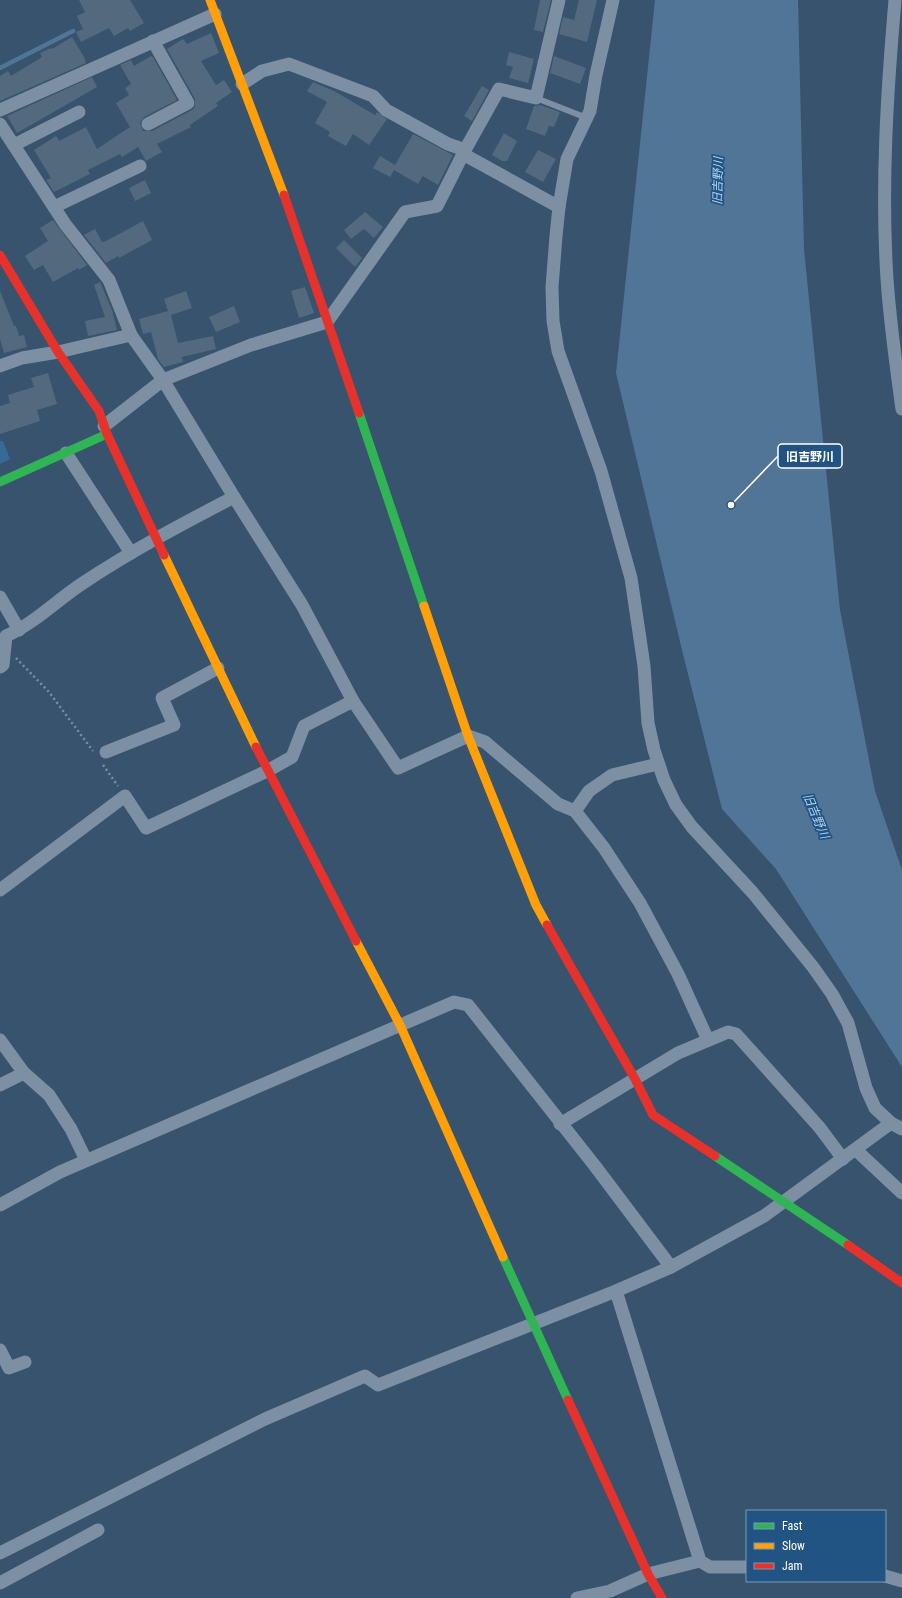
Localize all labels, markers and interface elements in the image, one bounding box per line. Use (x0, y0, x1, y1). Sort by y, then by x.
water label: 旧吉野川 (711, 155, 725, 205)
callout: 旧吉野川 (778, 444, 842, 468)
text: 旧吉野川 (786, 450, 834, 464)
water label: 旧吉野川 (800, 791, 833, 843)
legend (746, 1510, 886, 1582)
text: Fast (782, 1519, 803, 1533)
text: Slow (782, 1539, 805, 1553)
text: Jam (782, 1559, 803, 1573)

